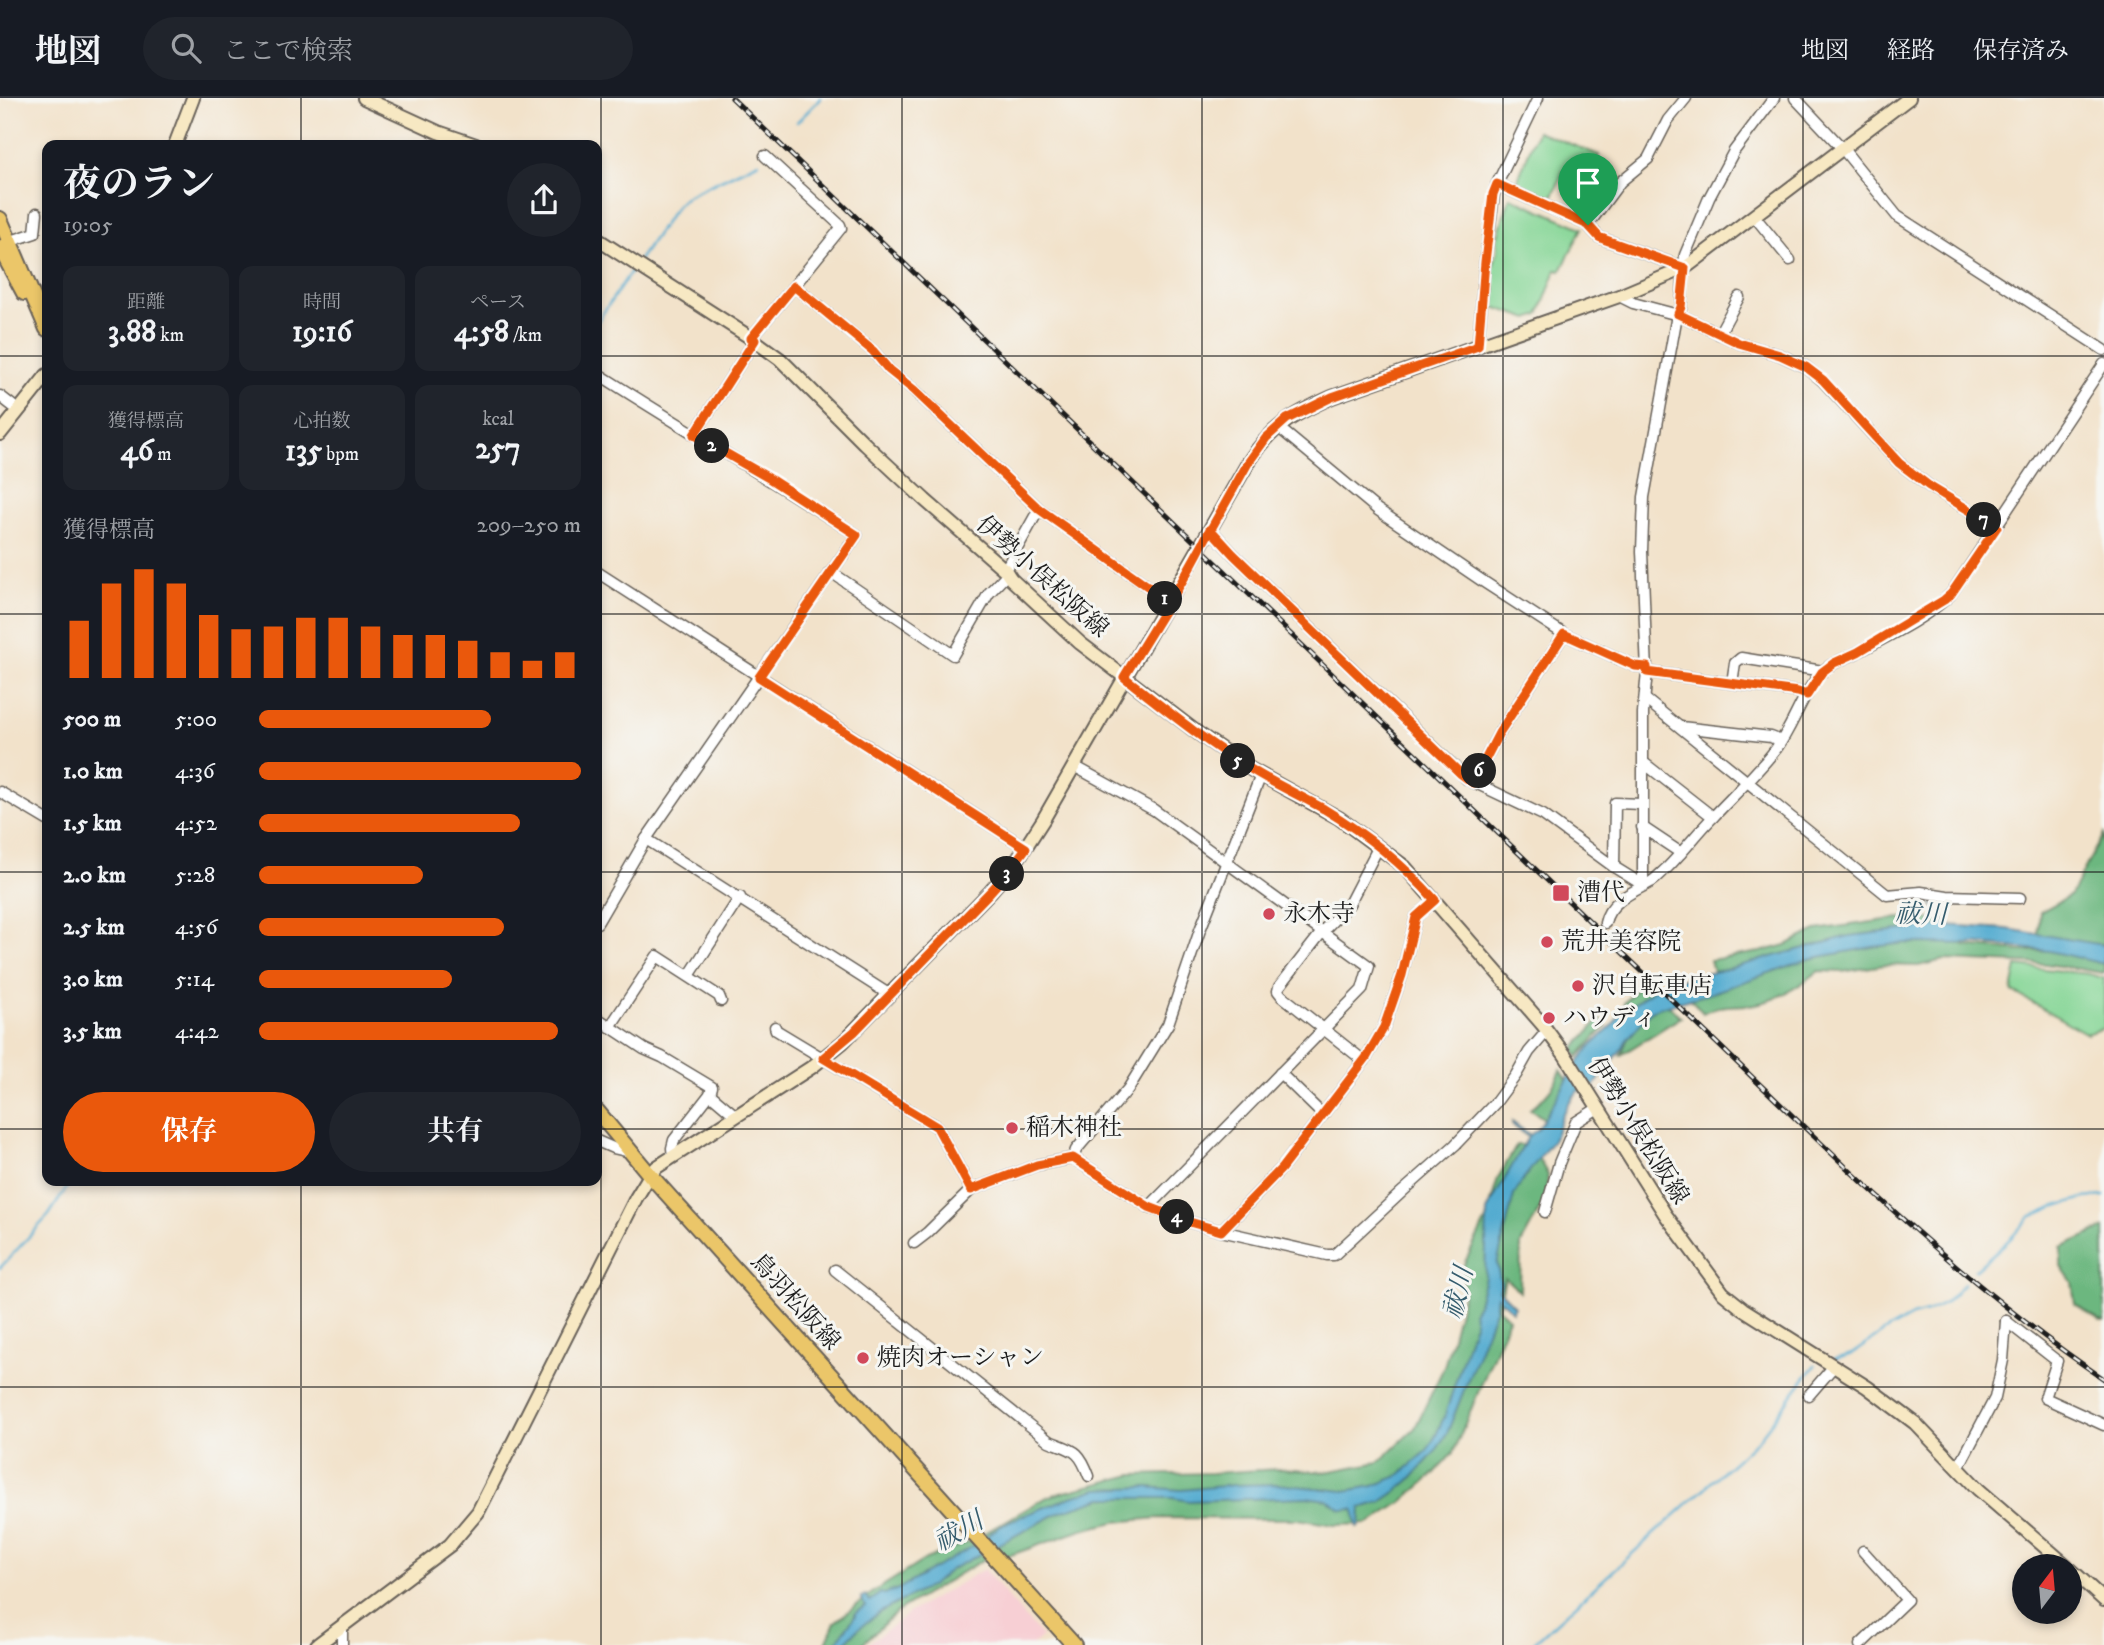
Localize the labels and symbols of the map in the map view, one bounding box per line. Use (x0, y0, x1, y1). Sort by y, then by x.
pin (1558, 153, 1618, 225)
pin: 2 (694, 428, 730, 464)
pin: 7 (1966, 502, 2002, 538)
street label: 伊勢小俣松阪線 (970, 510, 1114, 644)
pin: 1 (1148, 582, 1182, 616)
pin: 5 (1220, 744, 1256, 778)
pin: 6 (1462, 754, 1496, 788)
pin: 3 (990, 856, 1024, 892)
place label: 漕代 (1577, 878, 1625, 908)
marker: 漕代 (1551, 883, 1571, 903)
water label: 祓川 (1895, 898, 1950, 932)
place label: 永木寺 (1283, 899, 1355, 929)
marker: 永木寺 (1261, 906, 1277, 922)
place label: 荒井美容院 (1561, 927, 1681, 957)
marker: 荒井美容院 (1539, 934, 1555, 950)
place label: 沢自転車店 (1592, 971, 1712, 1001)
marker: 沢自転車店 (1570, 978, 1586, 994)
place label: ハウディ (1563, 1003, 1657, 1033)
marker: ハウディ (1541, 1010, 1557, 1026)
street label: 伊勢小俣松阪線 (1581, 1052, 1695, 1210)
place label: 稲木神社 (1026, 1113, 1122, 1143)
marker: 稲木神社 (1004, 1120, 1020, 1136)
pin: 4 (1160, 1200, 1194, 1234)
street label: 鳥羽松阪線 (744, 1247, 846, 1357)
water label: 祓川 (1437, 1261, 1482, 1322)
place label: 焼肉オーシャン (877, 1343, 1044, 1373)
marker: 焼肉オーシャン (855, 1350, 871, 1366)
water label: 祓川 (928, 1503, 992, 1559)
north arrow (2012, 1554, 2082, 1624)

